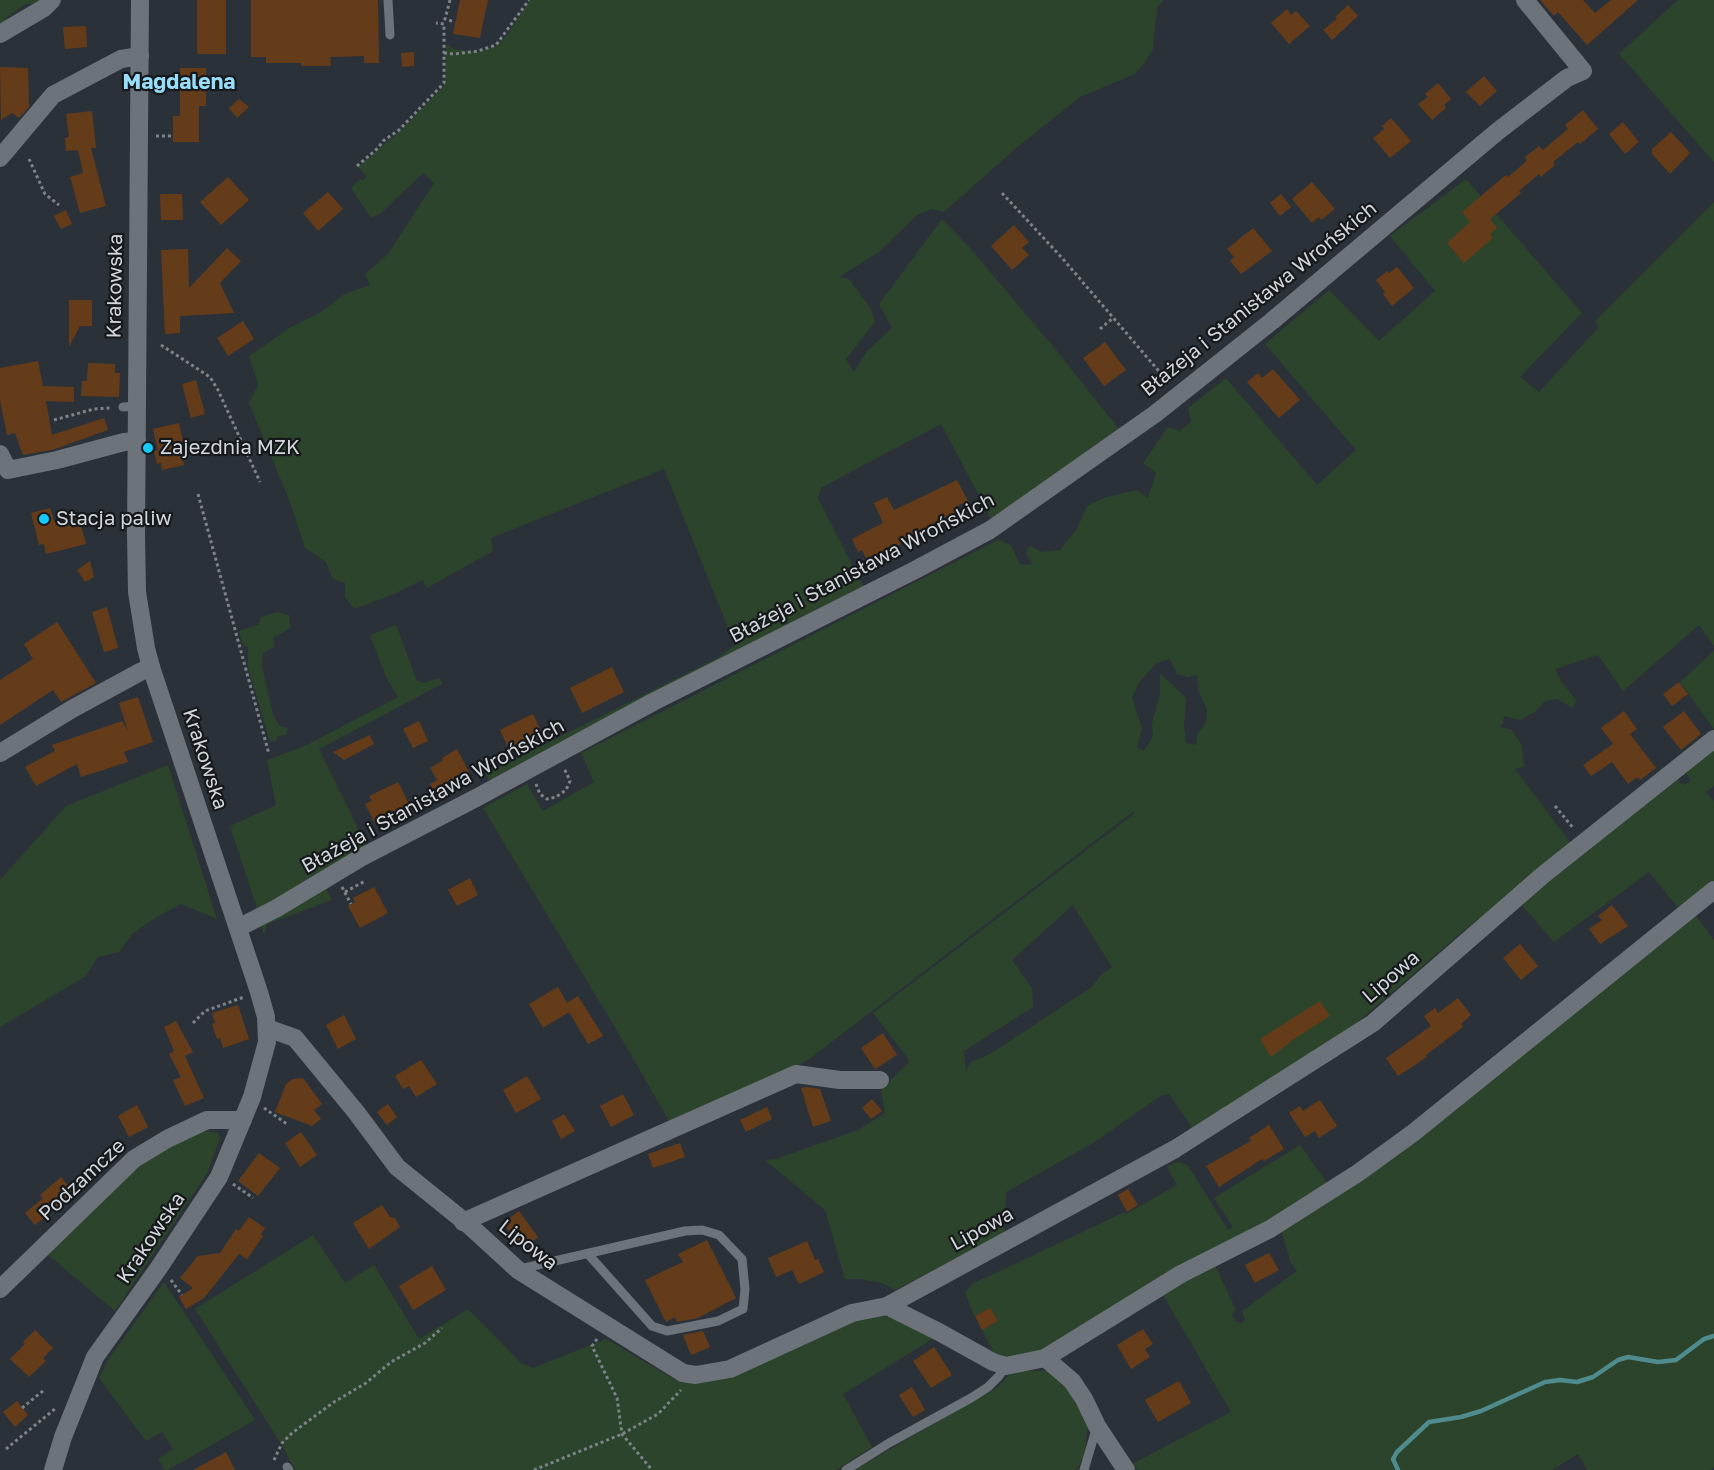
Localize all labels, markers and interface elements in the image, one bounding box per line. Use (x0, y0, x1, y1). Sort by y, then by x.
district label: Magdalena (122, 69, 236, 95)
street label: Błażeja i Stanisława Wrońskich (1136, 196, 1382, 402)
street label: Krakowska (102, 233, 128, 339)
place label: Zajezdnia MZK (160, 436, 300, 460)
marker: Zajezdnia MZK (141, 441, 155, 455)
street label: Błażeja i Stanisława Wrońskich (725, 488, 999, 648)
place label: Stacja paliw (56, 507, 172, 531)
marker: Stacja paliw (37, 512, 51, 526)
street label: Krakowska (177, 706, 233, 812)
street label: Błażeja i Stanisława Wrońskich (298, 714, 568, 878)
street label: Lipowa (1357, 946, 1425, 1008)
street label: Podzamcze (34, 1134, 130, 1226)
street label: Krakowska (112, 1188, 190, 1288)
street label: Lipowa (946, 1202, 1018, 1256)
street label: Lipowa (494, 1215, 562, 1275)

